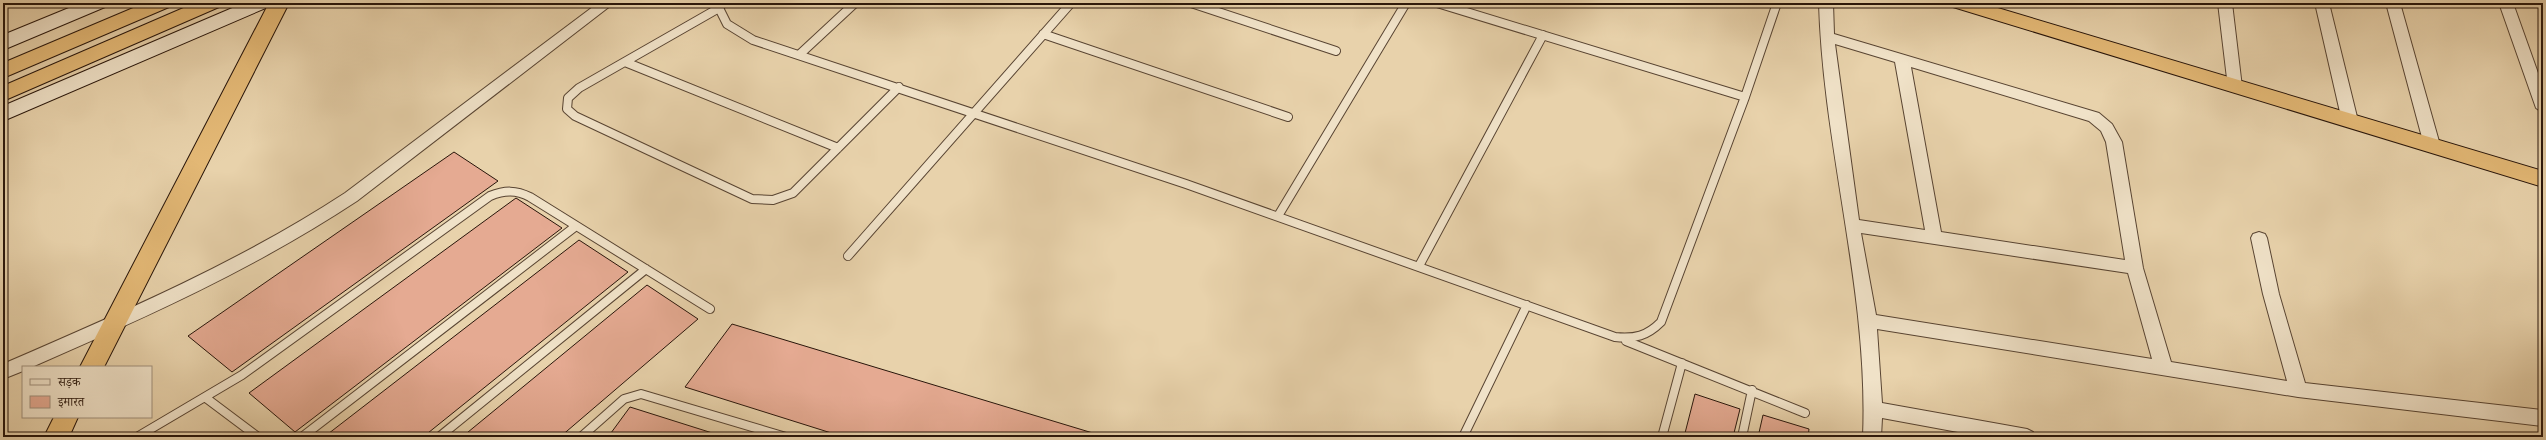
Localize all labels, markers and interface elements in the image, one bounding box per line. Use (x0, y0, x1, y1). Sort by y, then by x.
legend (22, 366, 152, 418)
text: सड़क (57, 374, 82, 389)
text: इमारत (57, 394, 85, 409)

